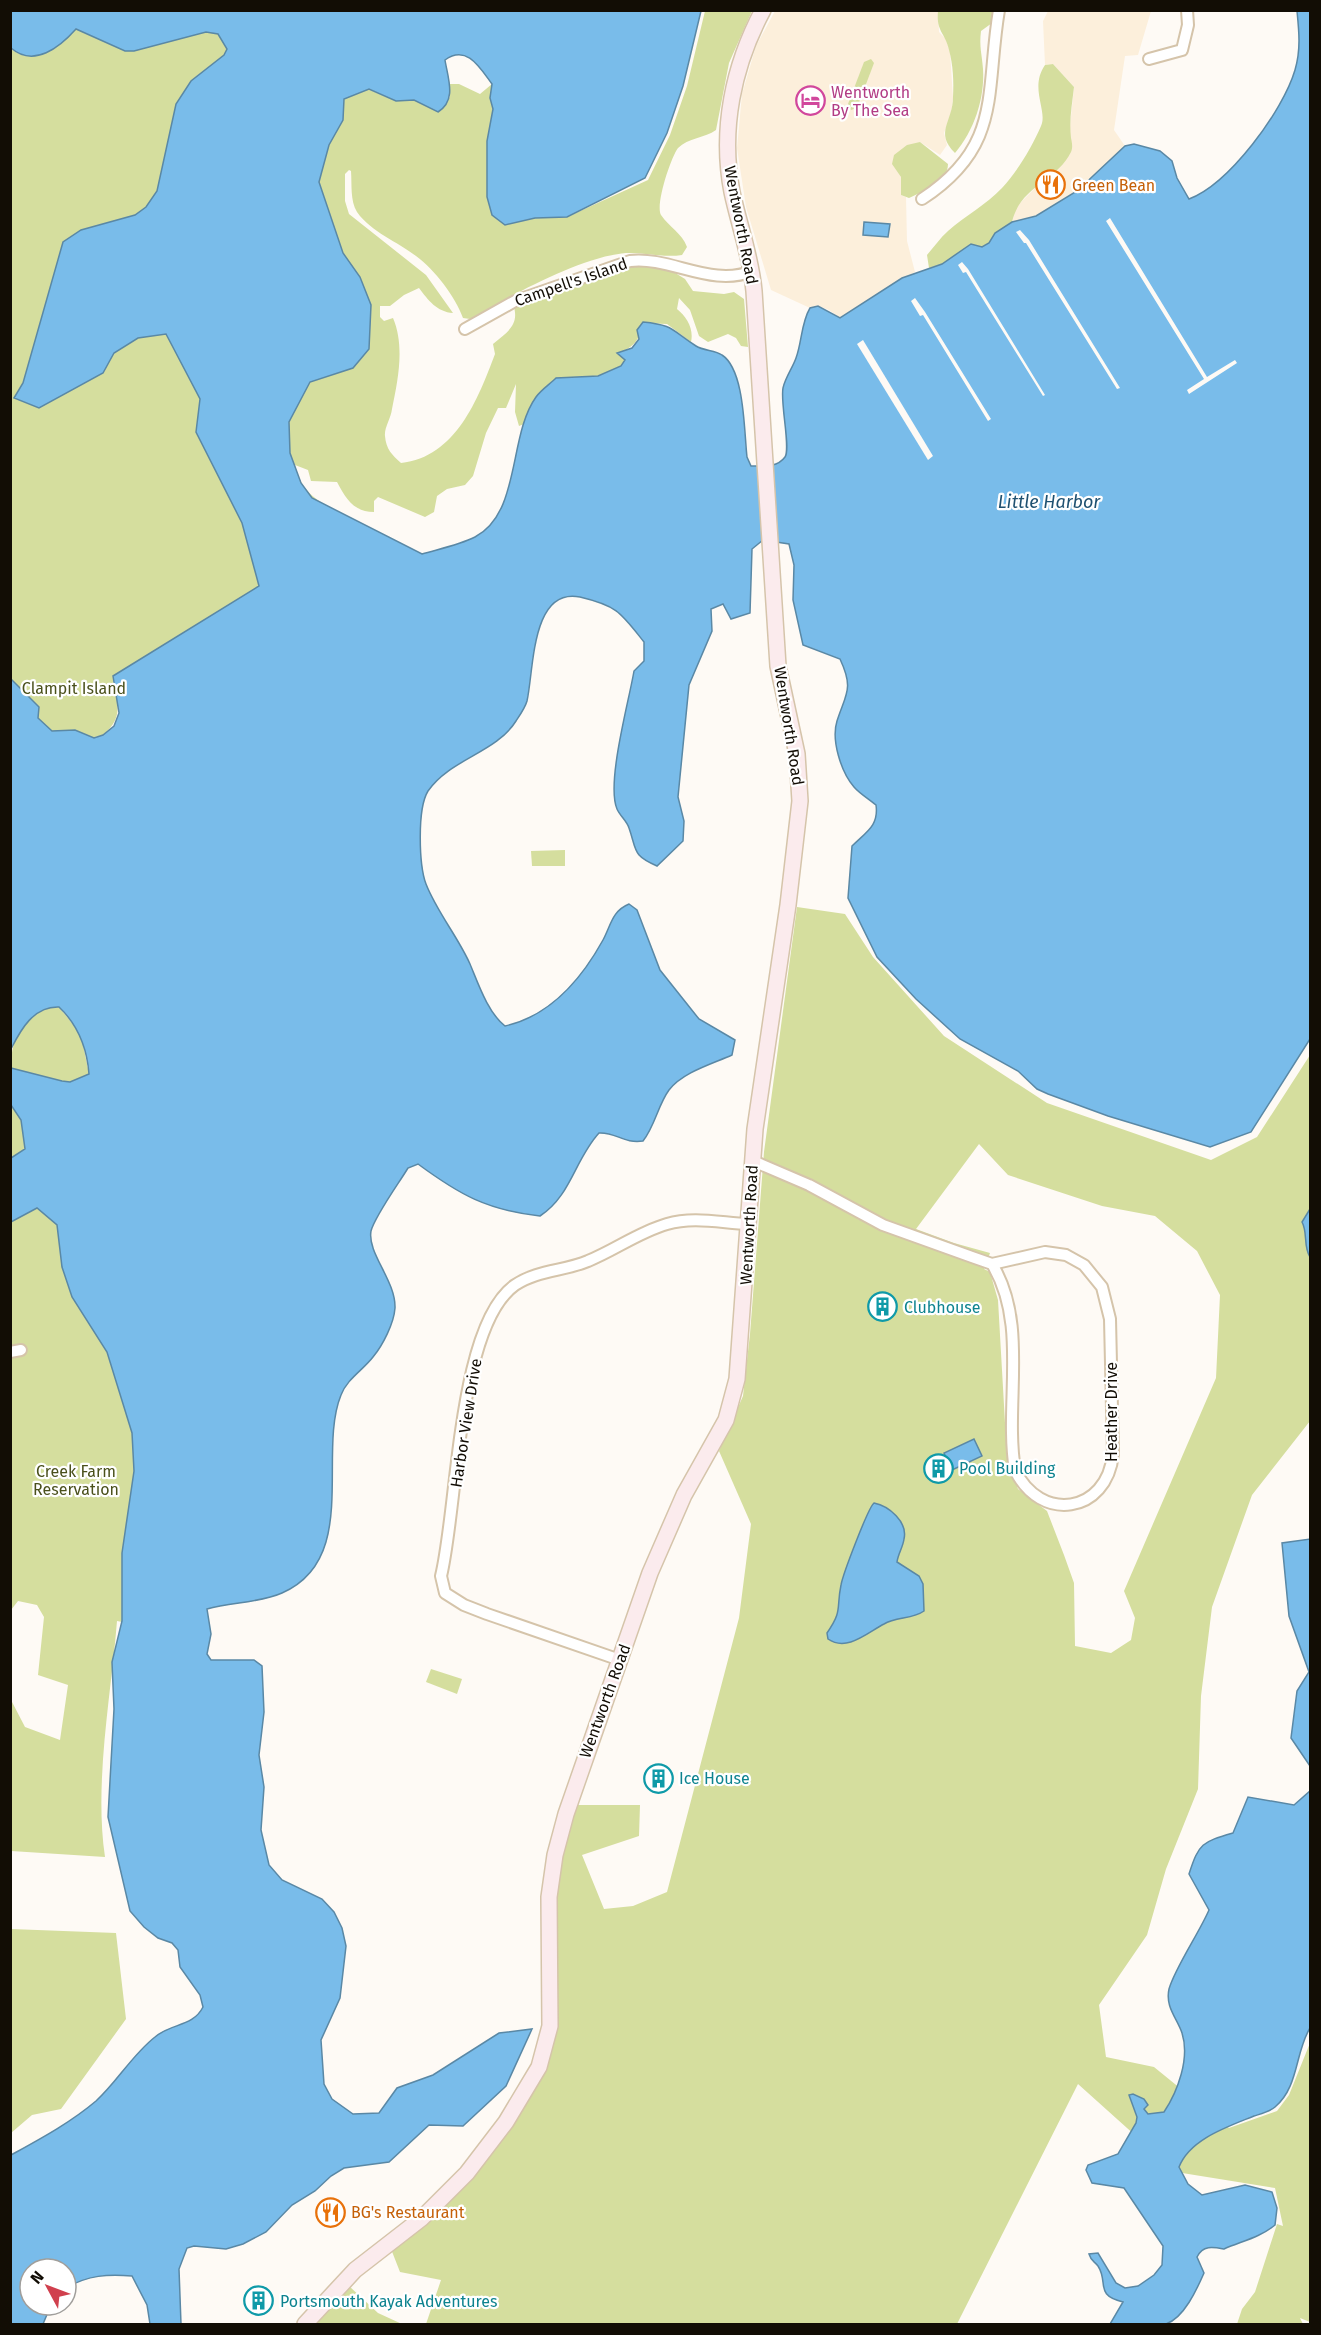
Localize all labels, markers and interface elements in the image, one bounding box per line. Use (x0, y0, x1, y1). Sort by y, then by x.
place label: Wentworth By The Sea (831, 83, 910, 120)
hotel icon: Wentworth By The Sea (794, 85, 826, 117)
street label: Wentworth Road (720, 164, 762, 286)
restaurant icon: Green Bean (1035, 169, 1067, 201)
place label: Green Bean (1072, 176, 1155, 195)
street label: Campell's Island (512, 254, 630, 310)
water label: Little Harbor (998, 491, 1101, 513)
street label: Wentworth Road (770, 665, 808, 787)
park label: Clampit Island (22, 679, 126, 698)
street label: Wentworth Road (736, 1164, 762, 1286)
building icon: Clubhouse (867, 1291, 899, 1323)
place label: Clubhouse (904, 1298, 981, 1317)
street label: Harbor View Drive (446, 1357, 486, 1489)
street label: Heather Drive (1102, 1362, 1121, 1462)
building icon: Pool Building (922, 1452, 954, 1484)
place label: Pool Building (959, 1459, 1056, 1478)
park label: Creek Farm Reservation (33, 1462, 119, 1499)
street label: Wentworth Road (576, 1641, 634, 1761)
building icon: Ice House (642, 1762, 674, 1794)
place label: Ice House (679, 1769, 750, 1788)
restaurant icon: BG's Restaurant (314, 2196, 346, 2228)
place label: BG's Restaurant (351, 2203, 465, 2222)
north arrow (18, 2257, 78, 2317)
text: N (26, 2267, 48, 2288)
building icon: Portsmouth Kayak Adventures (243, 2285, 275, 2317)
place label: Portsmouth Kayak Adventures (280, 2292, 498, 2311)

